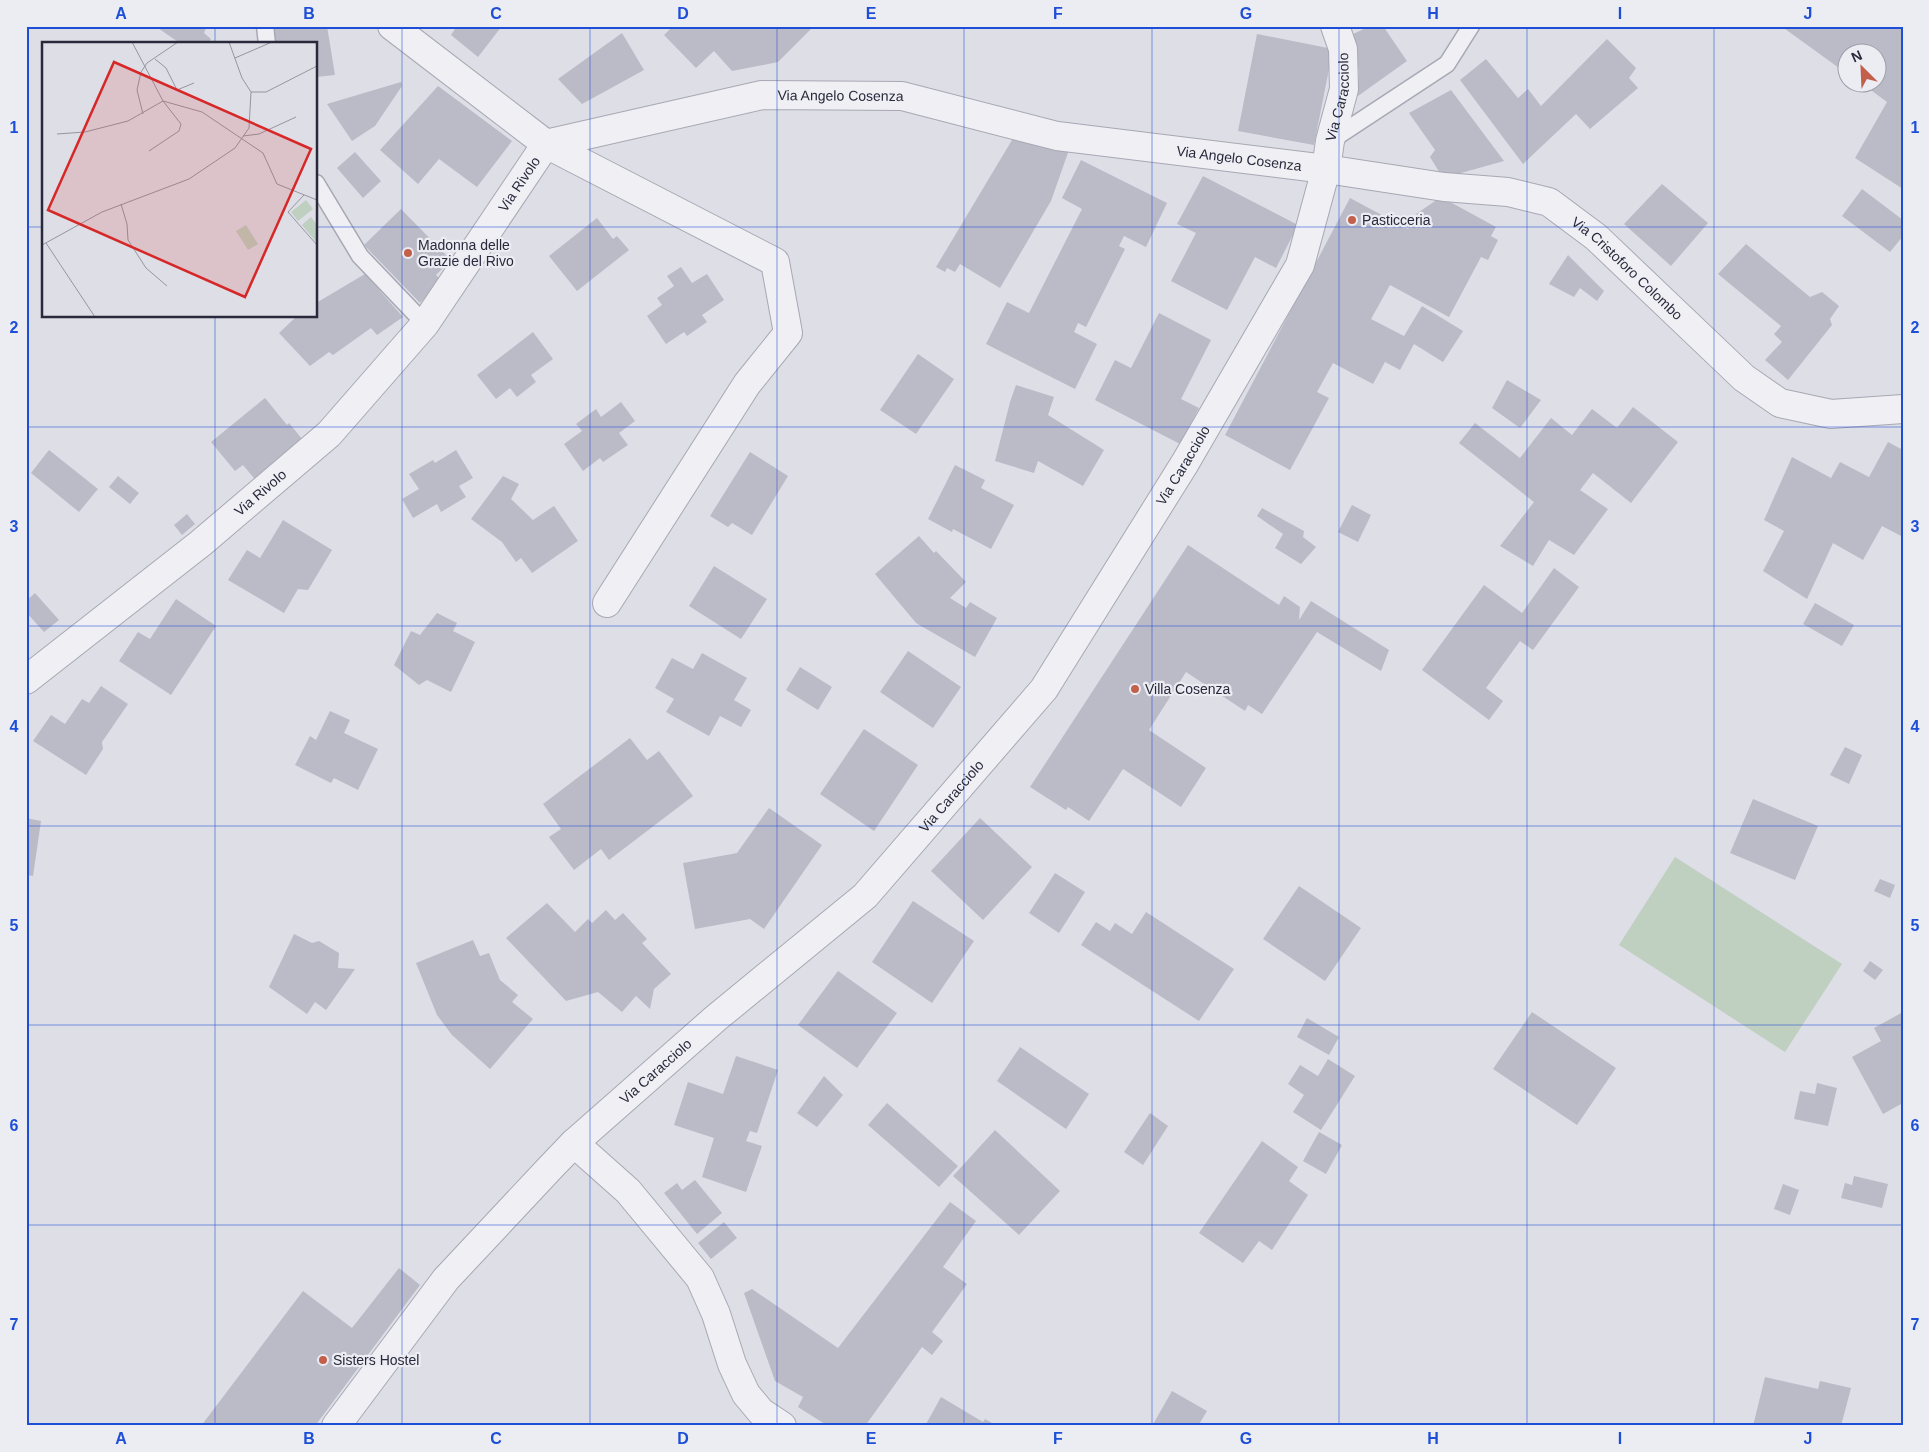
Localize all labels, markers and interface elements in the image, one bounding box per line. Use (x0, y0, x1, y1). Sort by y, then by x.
text: A (115, 5, 127, 22)
text: B (303, 5, 315, 22)
text: C (490, 5, 502, 22)
text: D (677, 5, 689, 22)
text: E (866, 5, 877, 22)
text: F (1053, 5, 1063, 22)
text: G (1240, 5, 1252, 22)
text: H (1427, 5, 1439, 22)
text: I (1618, 5, 1622, 22)
text: J (1804, 5, 1812, 22)
inset map (42, 42, 318, 318)
north arrow (1836, 42, 1886, 92)
text: N (1849, 47, 1865, 65)
street label: Via Caracciolo (1322, 52, 1352, 143)
street label: Via Angelo Cosenza (777, 87, 904, 104)
text: 1 (10, 119, 19, 136)
text: 1 (1911, 119, 1920, 136)
street label: Via Angelo Cosenza (1176, 143, 1303, 174)
street label: Via Rivolo (495, 153, 543, 215)
place label: Pasticceria (1362, 212, 1431, 228)
marker: Pasticceria (1346, 214, 1358, 226)
street label: Via Cristoforo Colombo (1569, 214, 1686, 323)
place label: Madonna delle Grazie del Rivo (418, 237, 514, 269)
marker: Madonna delle Grazie del Rivo (402, 247, 414, 259)
text: 2 (10, 319, 19, 336)
text: 2 (1911, 319, 1920, 336)
street label: Via Caracciolo (1153, 423, 1213, 508)
street label: Via Rivolo (231, 466, 289, 519)
text: 3 (10, 518, 19, 535)
text: 3 (1911, 518, 1920, 535)
place label: Villa Cosenza (1145, 681, 1231, 697)
marker: Villa Cosenza (1129, 683, 1141, 695)
text: 4 (10, 718, 19, 735)
text: 4 (1911, 718, 1920, 735)
street label: Via Caracciolo (916, 757, 987, 836)
text: 5 (10, 917, 19, 934)
text: 5 (1911, 917, 1920, 934)
street label: Via Caracciolo (616, 1035, 695, 1107)
text: 6 (10, 1117, 19, 1134)
text: 6 (1911, 1117, 1920, 1134)
text: 7 (10, 1316, 19, 1333)
text: 7 (1911, 1316, 1920, 1333)
place label: Sisters Hostel (333, 1352, 419, 1368)
marker: Sisters Hostel (317, 1354, 329, 1366)
text: A (115, 1430, 127, 1447)
text: B (303, 1430, 315, 1447)
text: C (490, 1430, 502, 1447)
text: D (677, 1430, 689, 1447)
text: E (866, 1430, 877, 1447)
text: F (1053, 1430, 1063, 1447)
text: G (1240, 1430, 1252, 1447)
text: H (1427, 1430, 1439, 1447)
text: I (1618, 1430, 1622, 1447)
text: J (1804, 1430, 1812, 1447)

